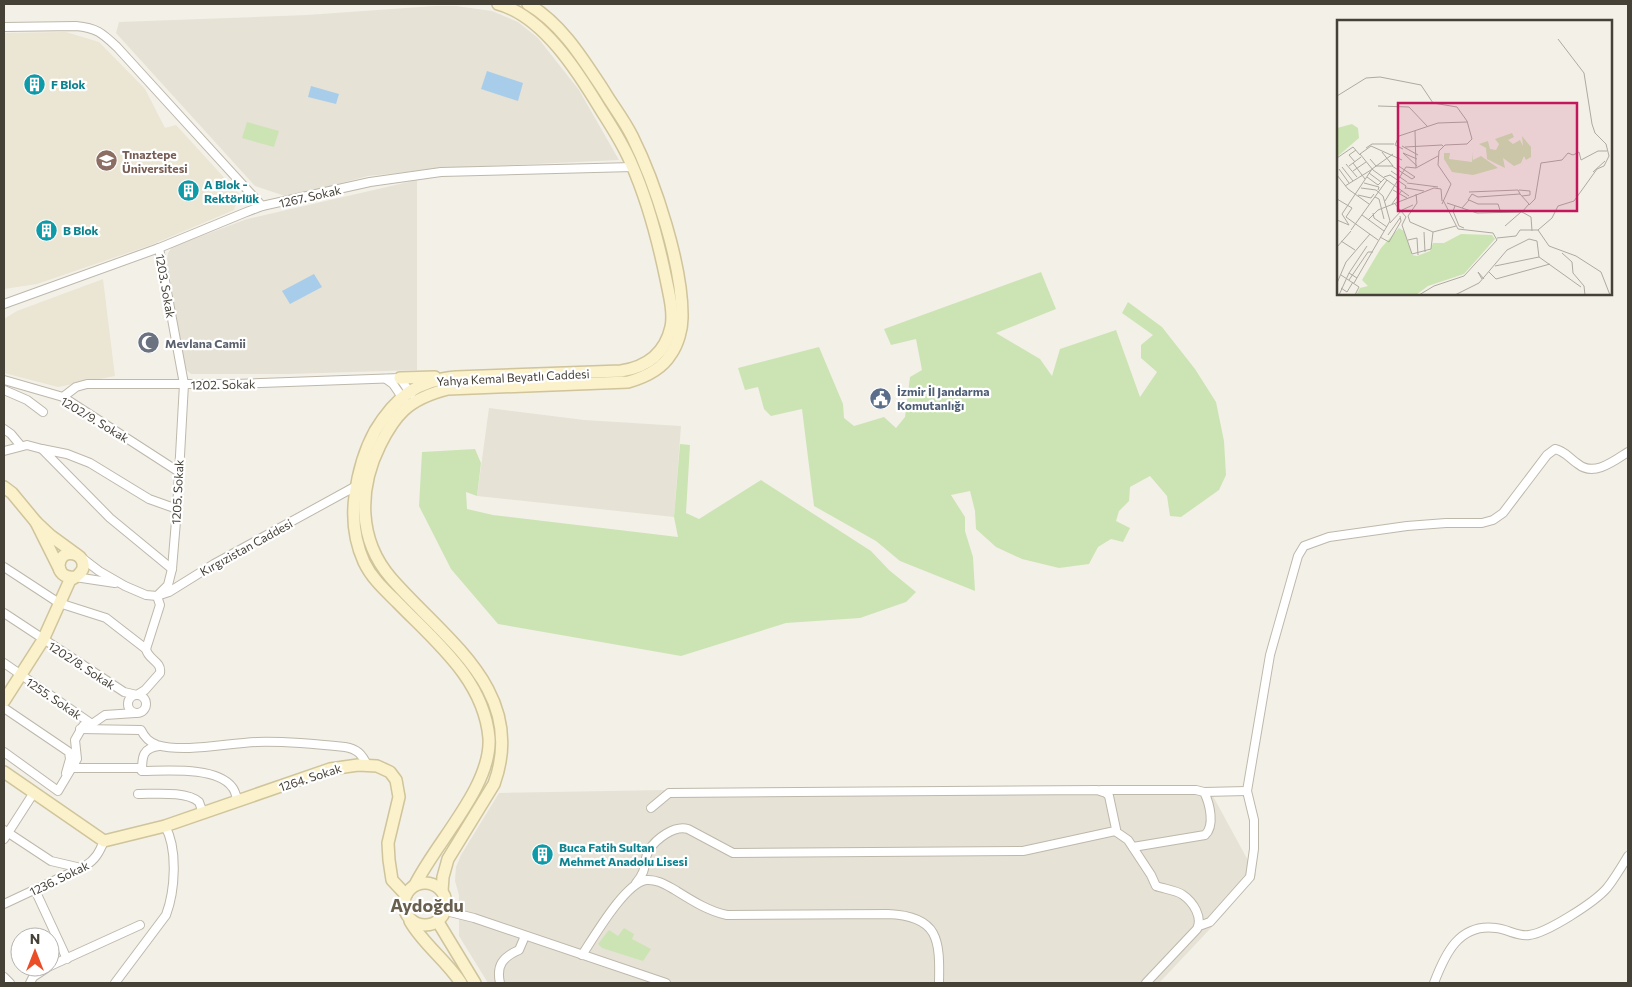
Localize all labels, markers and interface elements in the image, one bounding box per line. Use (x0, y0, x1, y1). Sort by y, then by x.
inset map (1337, 20, 1612, 295)
building icon: F Blok (23, 72, 47, 96)
place label: F Blok (51, 77, 86, 91)
place label: Tınaztepe Üniversitesi (122, 147, 188, 175)
school or university icon: Tınaztepe Üniversitesi (94, 149, 118, 173)
place label: A Blok - Rektörlük (204, 177, 259, 205)
building icon: A Blok - Rektörlük (176, 179, 200, 203)
street label: 1267. Sokak (278, 182, 343, 210)
building icon: B Blok (35, 218, 59, 242)
place label: B Blok (63, 223, 99, 237)
street label: 1203. Sokak (153, 253, 179, 320)
mosque icon: Mevlana Camii (137, 331, 161, 355)
place label: Mevlana Camii (165, 336, 246, 350)
street label: Yahya Kemal Beyatlı Caddesi (436, 366, 590, 388)
street label: 1202. Sokak (190, 376, 256, 392)
place label: İzmir İl Jandarma Komutanlığı (897, 384, 990, 412)
public building icon: İzmir İl Jandarma Komutanlığı (869, 386, 893, 410)
street label: 1202/9. Sokak (58, 393, 132, 445)
street label: 1205. Sokak (168, 459, 186, 525)
street label: Kırgızistan Caddesi (197, 516, 295, 578)
street label: 1202/8. Sokak (46, 638, 118, 692)
street label: 1255. Sokak (24, 674, 85, 722)
street label: 1264. Sokak (277, 760, 343, 794)
place label: Buca Fatih Sultan Mehmet Anadolu Lisesi (559, 840, 688, 868)
building icon: Buca Fatih Sultan Mehmet Anadolu Lisesi (531, 842, 555, 866)
street label: 1236. Sokak (27, 857, 91, 898)
district label: Aydoğdu (390, 894, 464, 916)
north arrow (10, 927, 60, 977)
text: N (30, 930, 40, 947)

